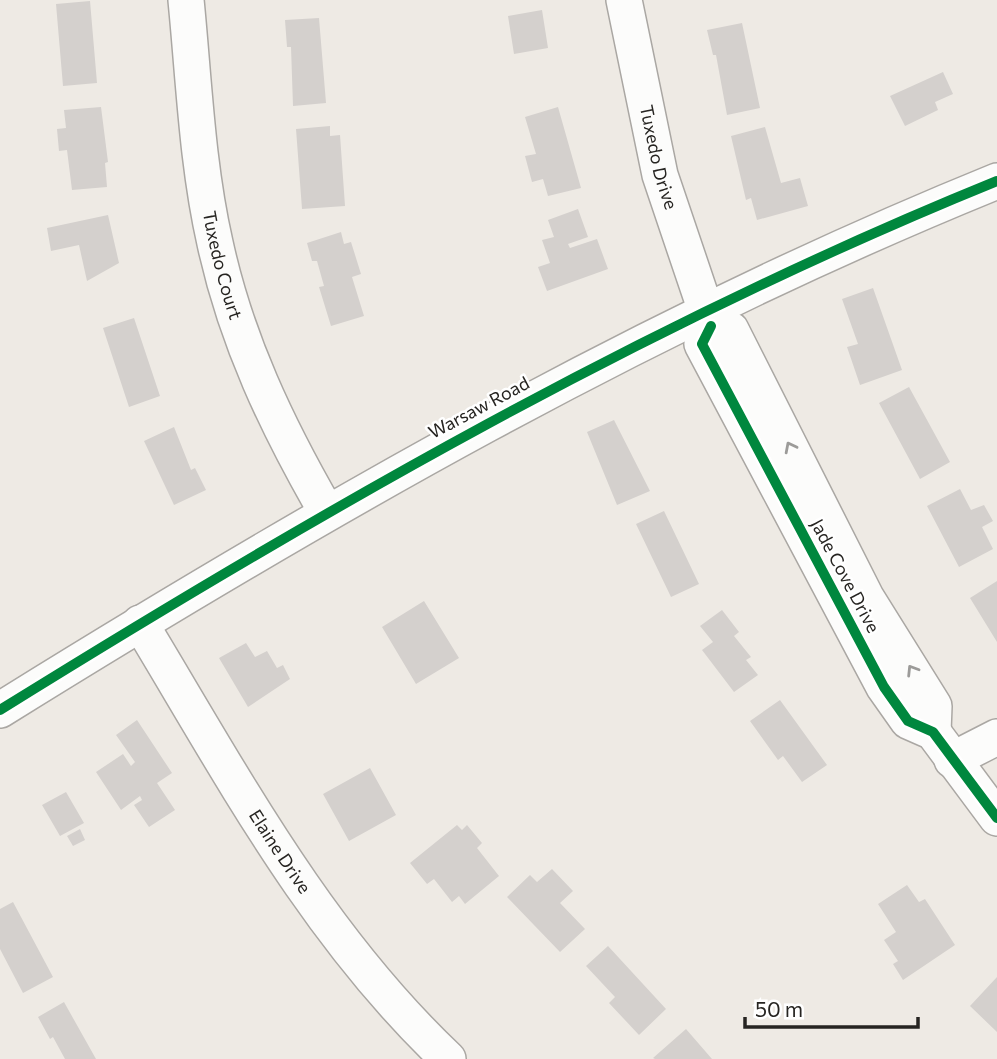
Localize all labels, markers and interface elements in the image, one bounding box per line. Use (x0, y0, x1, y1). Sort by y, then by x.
street label: Tuxedo Drive (636, 103, 683, 212)
street label: Tuxedo Court (199, 209, 247, 322)
street label: Warsaw Road (424, 371, 533, 443)
one-way arrow (785, 442, 799, 454)
street label: Jade Cove Drive (807, 515, 885, 636)
one-way arrow (907, 665, 920, 678)
street label: Elaine Drive (245, 805, 316, 897)
scale bar (745, 986, 918, 1030)
text: 50 m (755, 996, 803, 1021)

